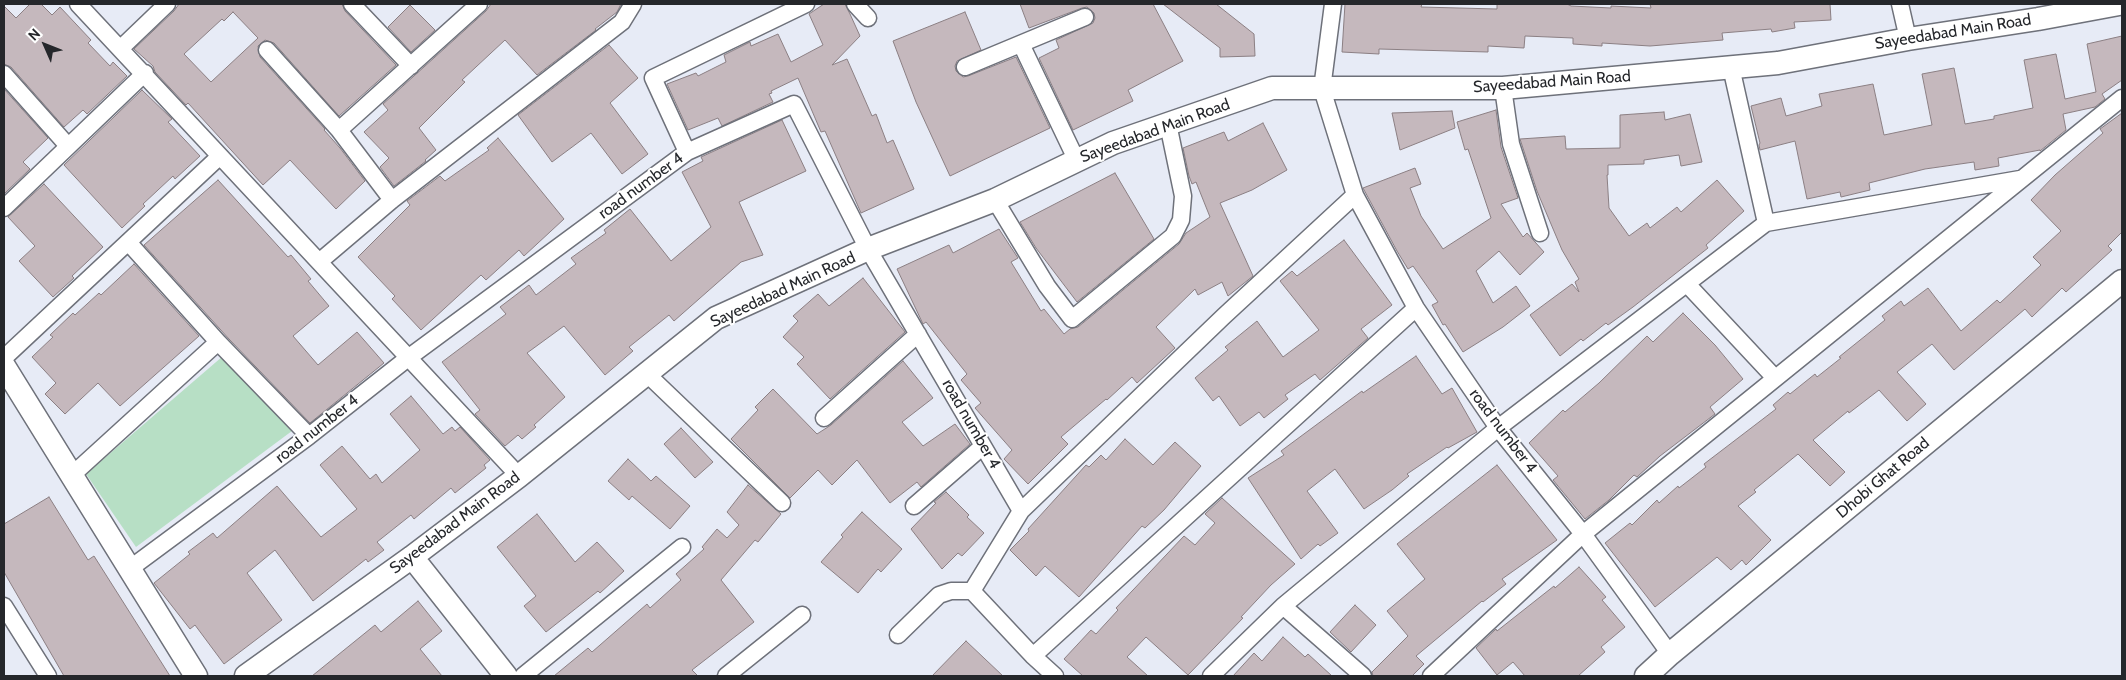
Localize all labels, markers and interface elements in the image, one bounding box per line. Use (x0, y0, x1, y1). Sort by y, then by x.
street label: Sayeedabad Main Road (1874, 10, 2032, 54)
north arrow (20, 20, 70, 70)
text: N (24, 25, 44, 44)
street label: Sayeedabad Main Road (1473, 67, 1631, 97)
street label: Sayeedabad Main Road (1078, 95, 1232, 167)
street label: road number 4 (595, 149, 687, 223)
street label: Sayeedabad Main Road (707, 248, 859, 332)
street label: road number 4 (938, 376, 1004, 472)
street label: road number 4 (1465, 385, 1541, 477)
street label: road number 4 (272, 391, 362, 467)
street label: Dhobi Ghat Road (1833, 434, 1933, 522)
street label: Sayeedabad Main Road (386, 468, 524, 578)

